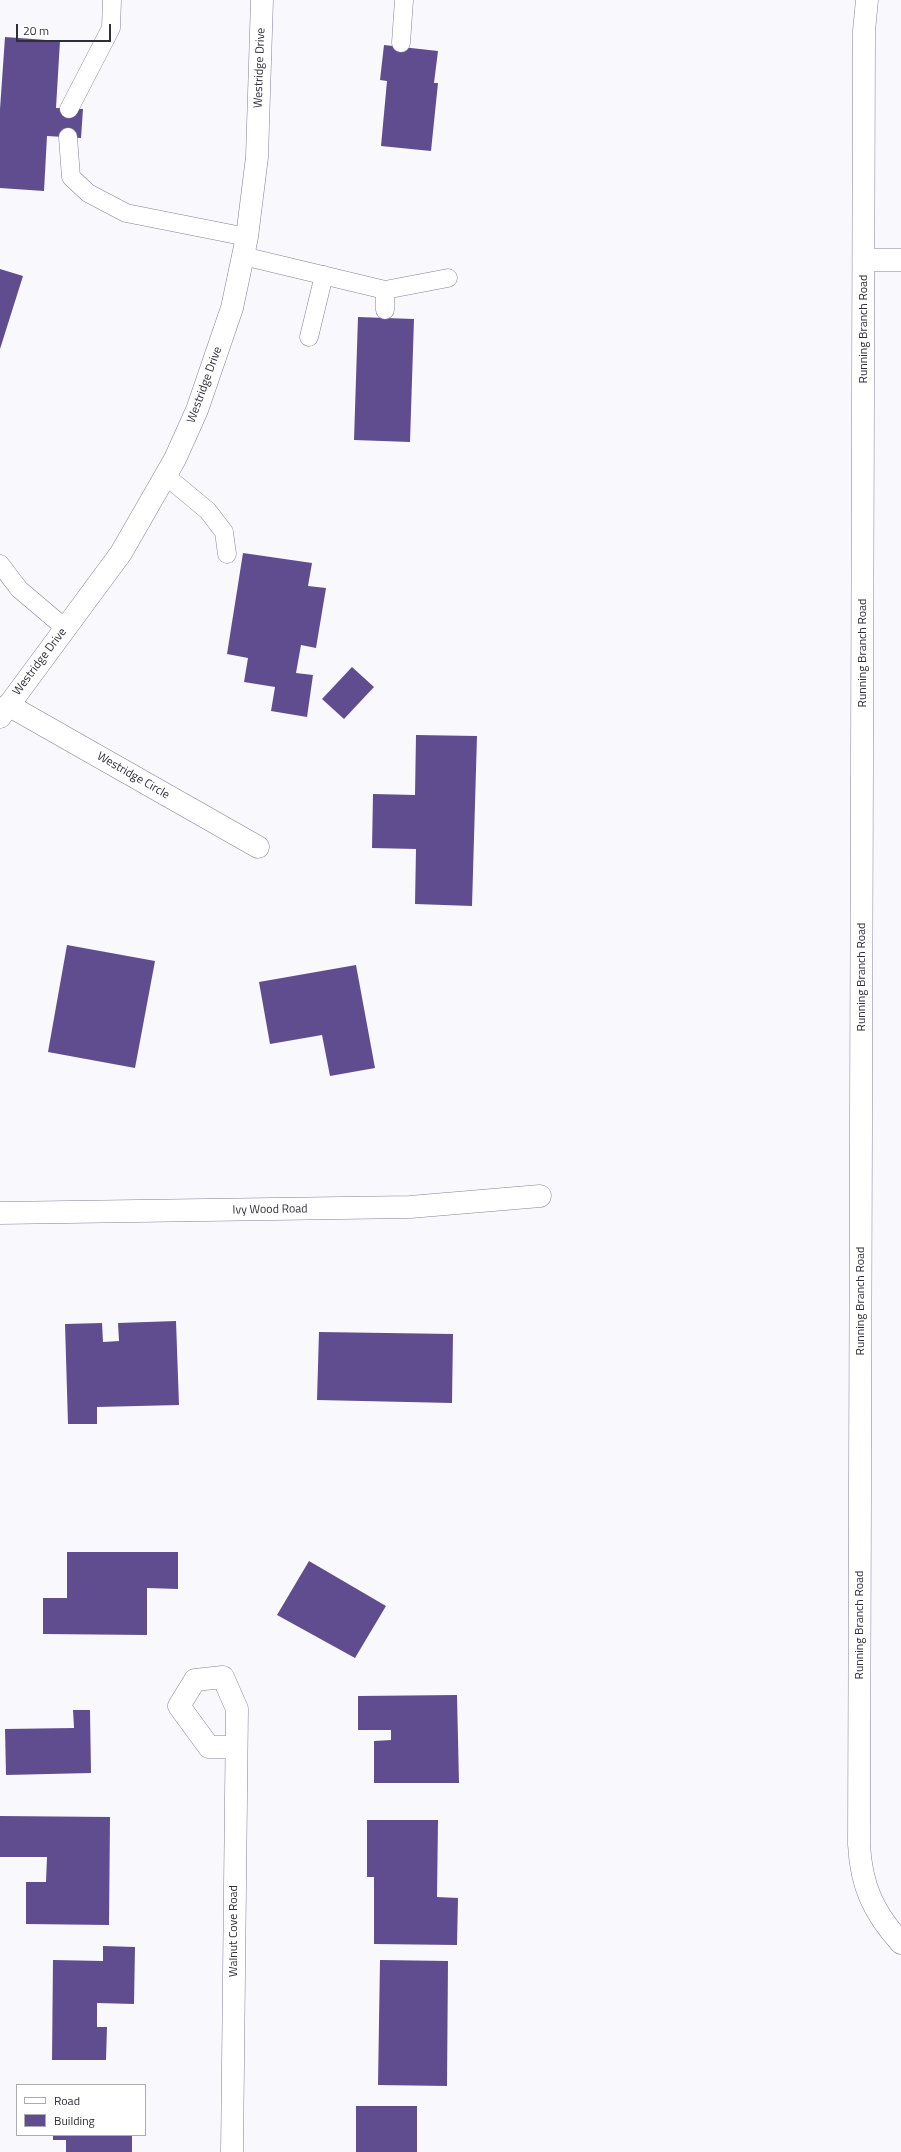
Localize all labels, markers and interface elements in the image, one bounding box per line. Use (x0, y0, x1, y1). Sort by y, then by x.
scale bar (18, 16, 113, 42)
text: 20 m (23, 21, 49, 40)
street label: Westridge Drive (251, 28, 269, 108)
street label: Running Branch Road (857, 275, 871, 383)
street label: Westridge Drive (184, 345, 226, 425)
street label: Running Branch Road (856, 599, 870, 707)
street label: Westridge Drive (10, 626, 70, 698)
street label: Westridge Circle (94, 749, 172, 803)
street label: Running Branch Road (855, 923, 869, 1031)
street label: Ivy Wood Road (232, 1202, 308, 1218)
street label: Running Branch Road (854, 1247, 868, 1355)
street label: Running Branch Road (853, 1571, 867, 1679)
street label: Walnut Cove Road (227, 1885, 241, 1977)
legend (16, 2084, 146, 2136)
text: Road (54, 2091, 80, 2110)
text: Building (54, 2111, 95, 2130)

